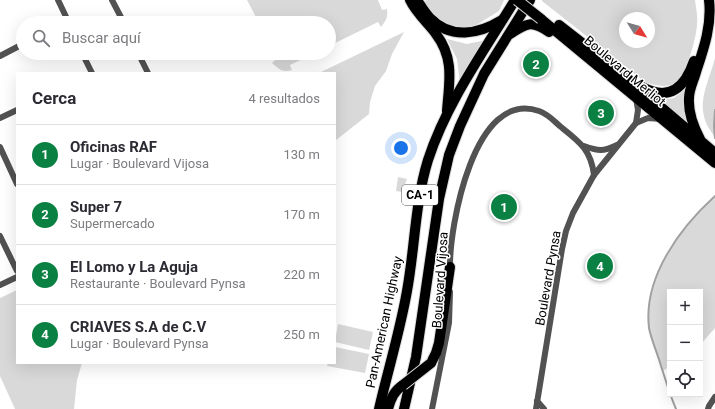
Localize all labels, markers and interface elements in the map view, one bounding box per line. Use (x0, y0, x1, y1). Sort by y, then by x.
north arrow (619, 12, 655, 48)
search box (16, 16, 336, 60)
icon: search (30, 27, 52, 49)
text: Buscar aquí (62, 29, 141, 47)
street label: Boulevard Merliot (581, 33, 669, 109)
pin: 2 (523, 49, 549, 79)
text: Cerca (32, 88, 76, 108)
text: 4 resultados (248, 91, 320, 106)
pin: 3 (588, 98, 614, 128)
text: Oficinas RAF (70, 138, 157, 156)
your location (391, 138, 411, 158)
text: 1 (41, 147, 49, 162)
text: 130 m (283, 147, 320, 162)
text: Lugar · Boulevard Vijosa (70, 156, 209, 171)
road number: CA-1 (402, 185, 438, 205)
pin: 1 (491, 192, 517, 222)
text: Super 7 (70, 198, 122, 216)
text: 2 (41, 207, 49, 222)
text: 170 m (283, 207, 320, 222)
text: Supermercado (70, 216, 155, 231)
street label: Boulevard Pynsa (532, 229, 564, 327)
street label: Boulevard Vijosa (429, 231, 451, 329)
pin: 4 (587, 251, 613, 281)
street label: Pan-American Highway (363, 255, 405, 389)
text: El Lomo y La Aguja (70, 258, 198, 276)
text: 3 (41, 267, 49, 282)
text: 220 m (283, 267, 320, 282)
text: Restaurante · Boulevard Pynsa (70, 276, 246, 291)
map controls (667, 289, 703, 397)
button: + (667, 289, 703, 325)
text: CRIAVES S.A de C.V (70, 318, 206, 336)
button: − (667, 325, 703, 361)
text: 4 (41, 327, 49, 342)
text: 250 m (283, 327, 320, 342)
text: Lugar · Boulevard Pynsa (70, 336, 209, 351)
button: locate (667, 361, 703, 397)

